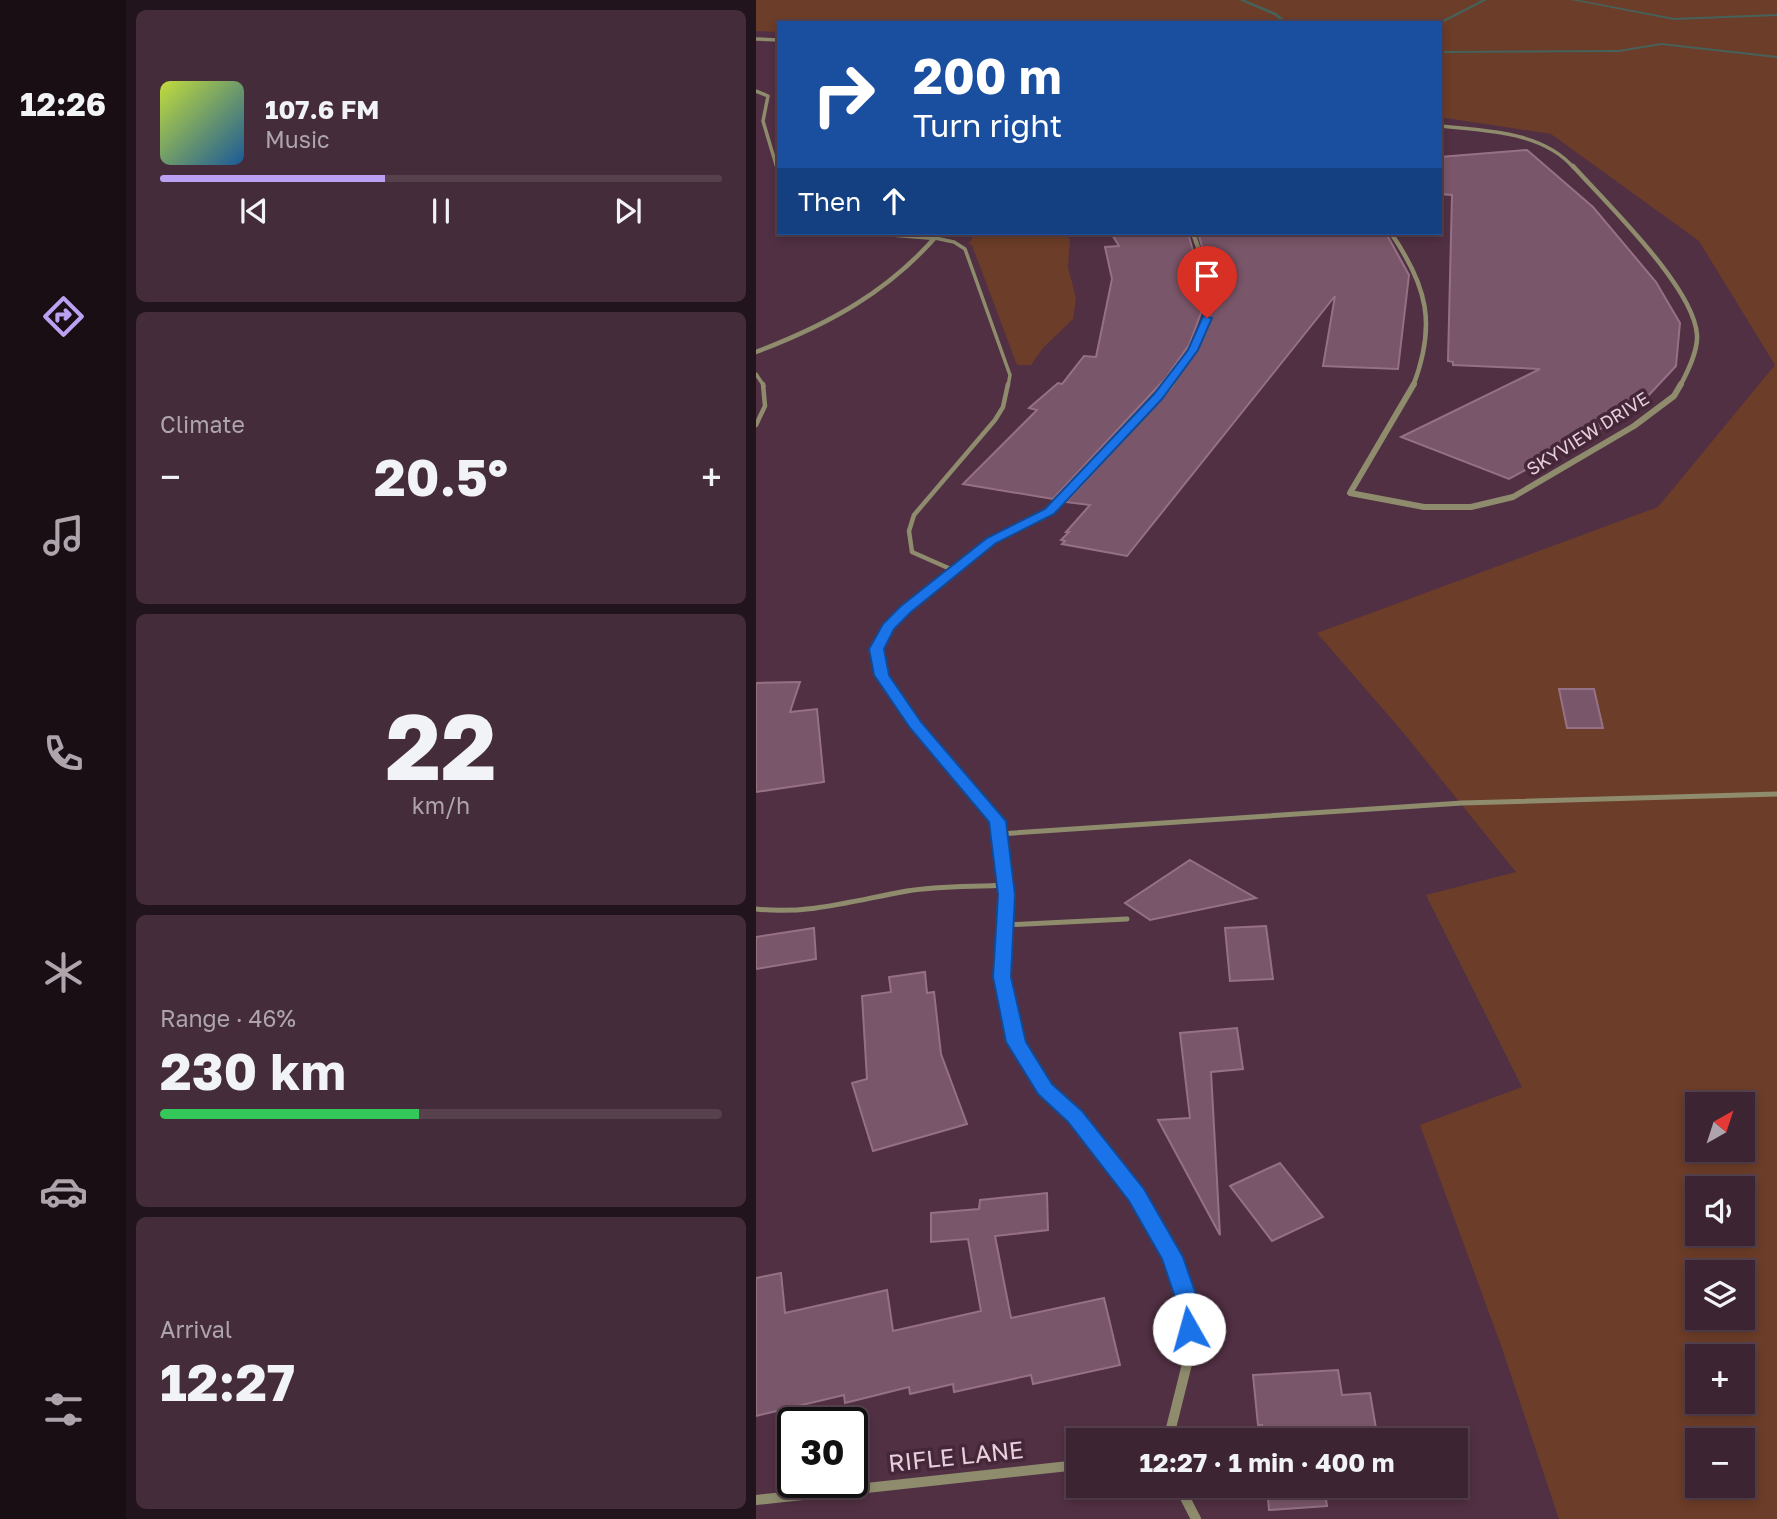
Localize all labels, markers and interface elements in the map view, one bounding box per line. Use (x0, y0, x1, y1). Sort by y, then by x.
text: 200 m (913, 46, 1062, 105)
icon: right (798, 49, 889, 140)
text: 12:26 (20, 85, 106, 123)
text: 107.6 FM (265, 94, 379, 125)
text: Turn right (913, 106, 1062, 144)
text: Music (265, 125, 330, 153)
icon: ahead (875, 182, 913, 220)
text: Then (798, 186, 861, 217)
icon: previous (235, 192, 273, 230)
icon: pause (422, 192, 460, 230)
icon: next (609, 192, 647, 230)
pin (1177, 246, 1237, 318)
icon: arrive (1188, 257, 1226, 295)
icon: directions (39, 292, 88, 341)
street label: SKYVIEW DRIVE (1522, 387, 1653, 480)
text: Climate (160, 410, 245, 438)
text: 20.5° (374, 445, 508, 507)
text: − (160, 454, 181, 499)
text: + (701, 454, 722, 499)
icon: music (39, 511, 88, 560)
text: 22 (385, 691, 497, 800)
icon: phone (39, 729, 88, 778)
text: km/h (412, 791, 470, 819)
icon: climate (39, 948, 88, 997)
text: Range · 46% (160, 1004, 296, 1032)
text: 230 km (160, 1039, 346, 1101)
north arrow (1685, 1092, 1755, 1162)
map controls (1685, 1092, 1755, 1498)
icon: car (39, 1167, 88, 1216)
button: sound (1685, 1176, 1755, 1246)
button: layers (1685, 1260, 1755, 1330)
position arrow (1152, 1292, 1226, 1366)
text: Arrival (160, 1315, 232, 1343)
button: + (1685, 1344, 1755, 1414)
text: 12:27 (160, 1350, 295, 1412)
icon: filters (39, 1385, 88, 1434)
speed limit sign: 30 (777, 1407, 868, 1498)
button: − (1685, 1428, 1755, 1498)
street label: RIFLE LANE (887, 1434, 1025, 1477)
text: 12:27 · 1 min · 400 m (1139, 1447, 1395, 1478)

